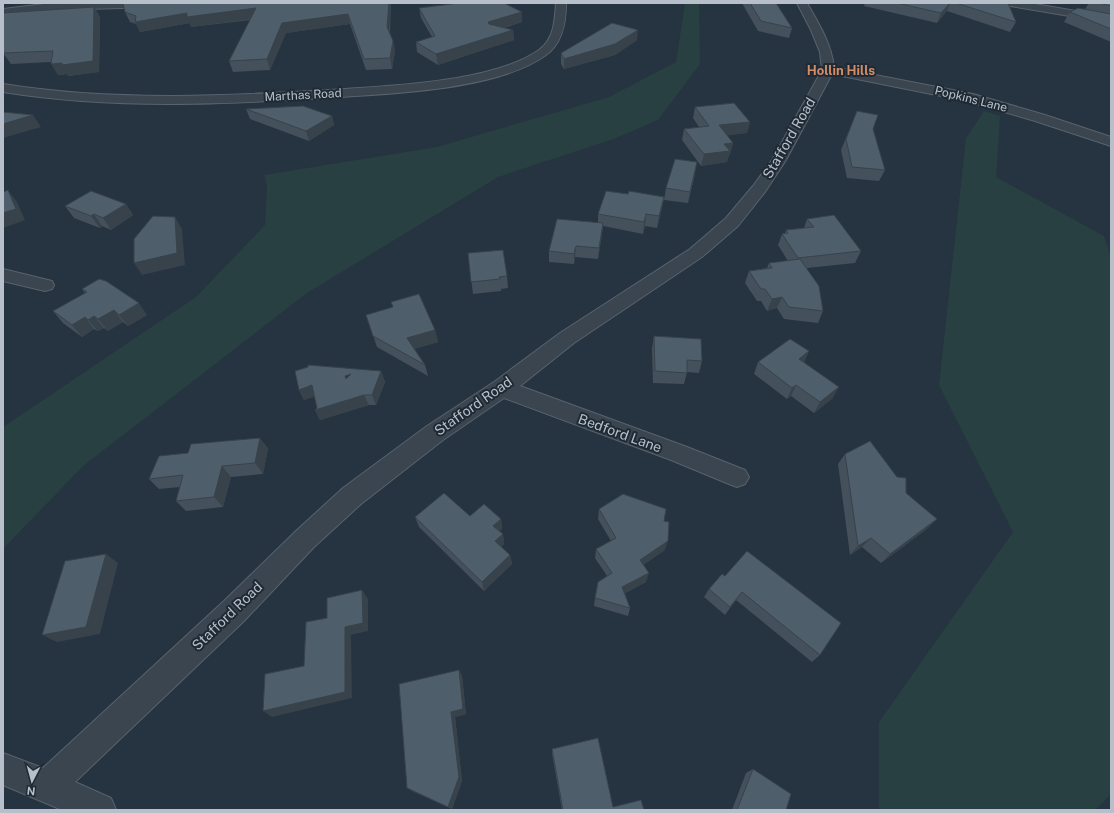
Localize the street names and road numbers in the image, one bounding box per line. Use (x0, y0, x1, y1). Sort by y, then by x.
street label: Popkins Lane (933, 83, 1009, 115)
street label: Marthas Road (264, 86, 342, 104)
street label: Stafford Road (759, 95, 819, 181)
street label: Stafford Road (431, 373, 515, 439)
street label: Bedford Lane (576, 410, 664, 456)
street label: Stafford Road (189, 579, 265, 653)

